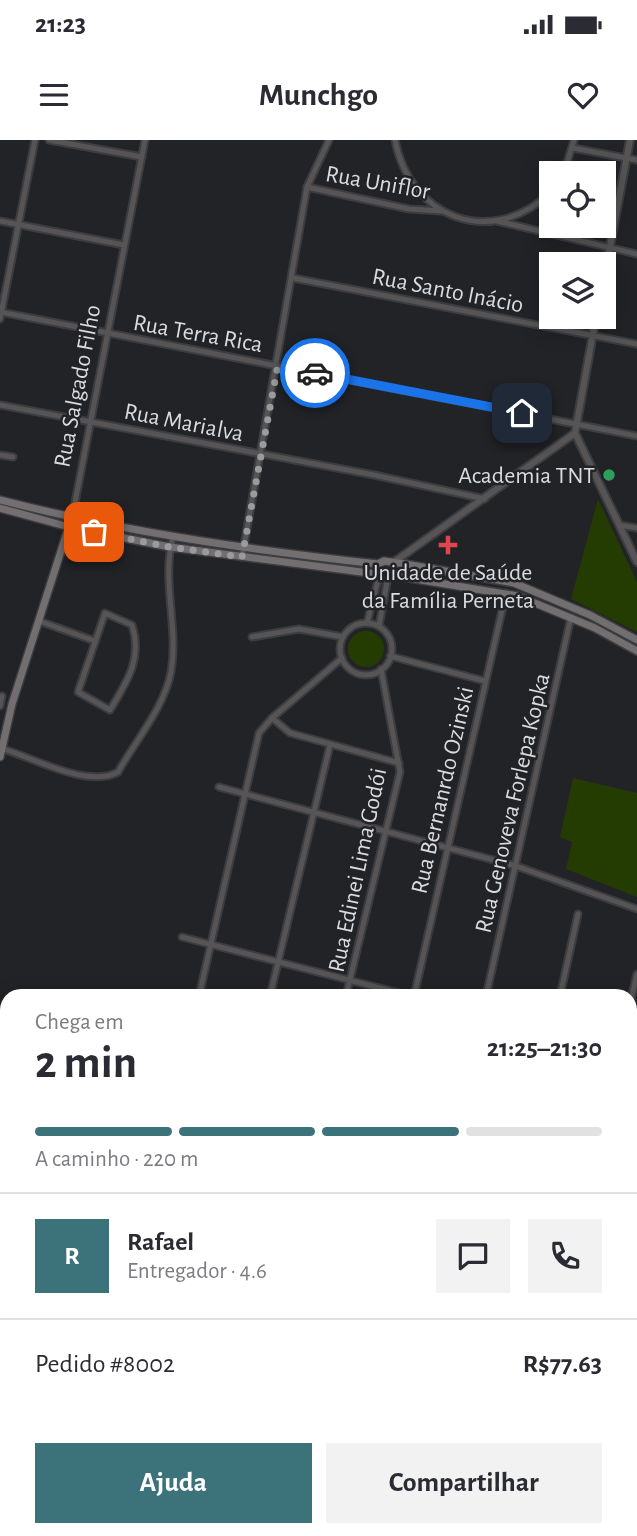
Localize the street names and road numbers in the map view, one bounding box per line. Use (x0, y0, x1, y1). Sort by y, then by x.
street label: Rua Uniflor (324, 162, 432, 204)
street label: Rua Santo Inácio (370, 265, 526, 317)
street label: Rua Salgado Filho (50, 303, 106, 469)
street label: Rua Terra Rica (131, 311, 264, 357)
street label: Rua Marialva (122, 400, 246, 446)
street label: Rua Genoveva Forlepa Kopka (471, 671, 555, 935)
street label: Rua Bernanrdo Ozinski (407, 684, 478, 896)
street label: Rua Edinei Lima Godói (325, 766, 391, 975)

